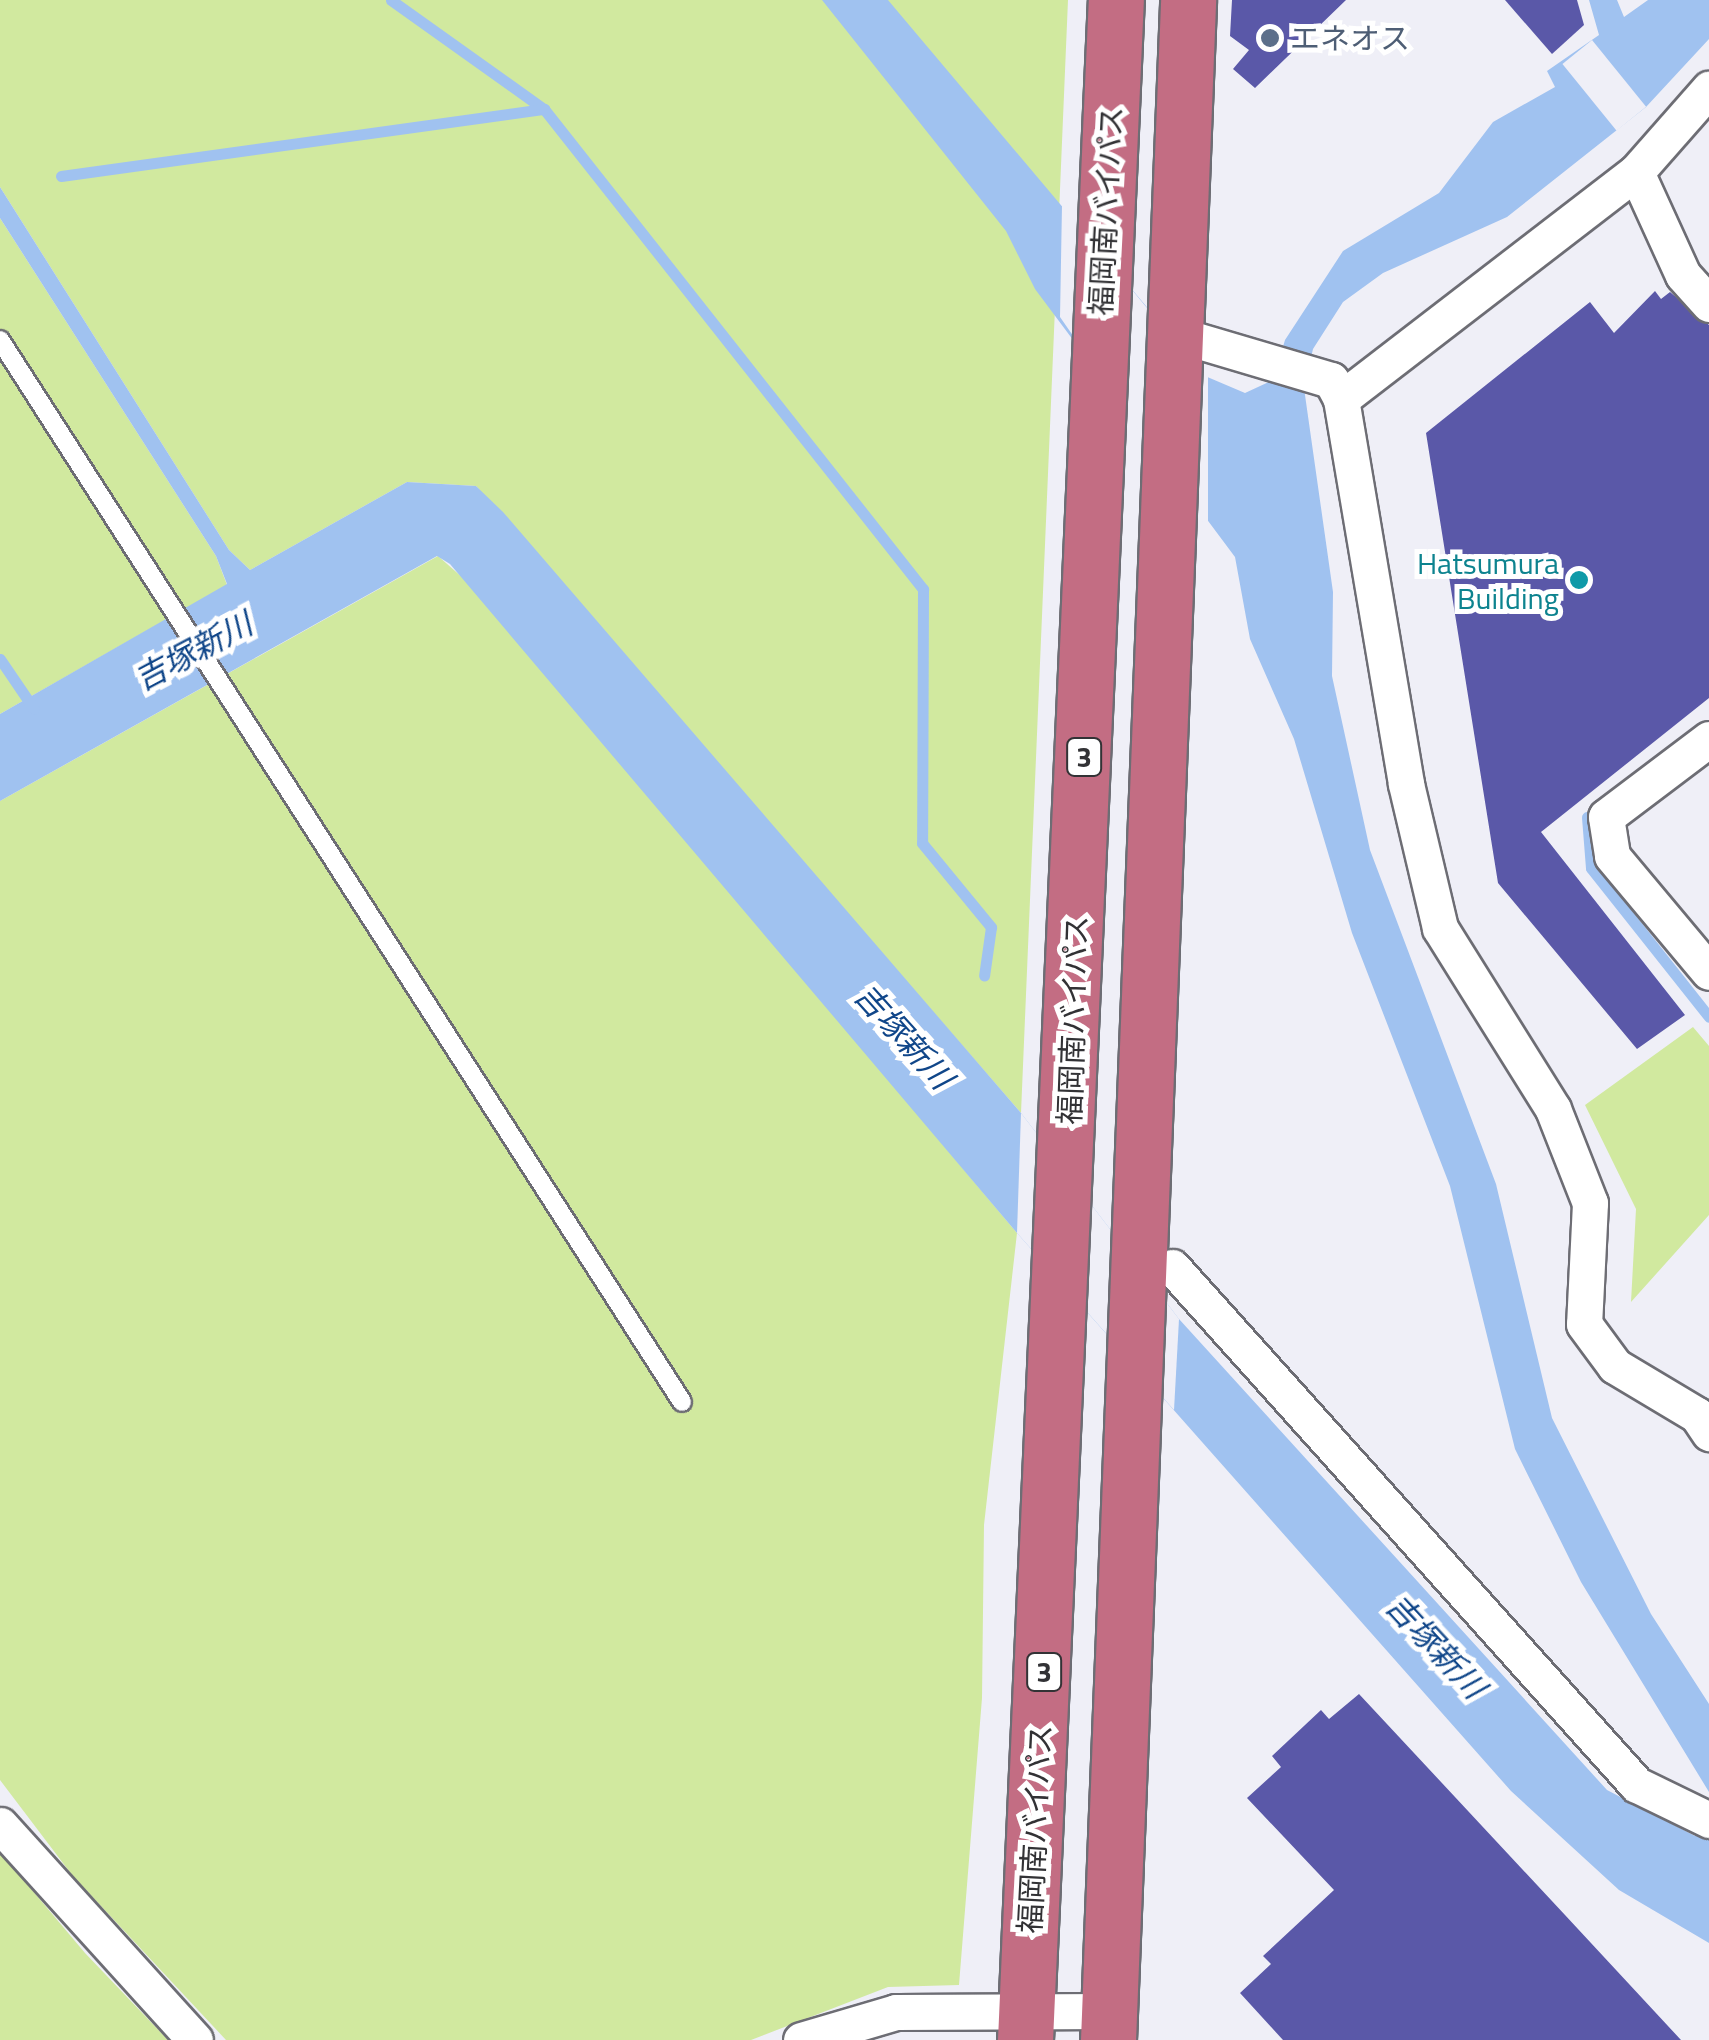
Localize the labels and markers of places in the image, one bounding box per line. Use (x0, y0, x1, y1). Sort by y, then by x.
place label: エネオス (1290, 20, 1410, 56)
marker: エネオス (1259, 27, 1281, 49)
place label: Hatsumura Building (1417, 545, 1559, 616)
marker: Hatsumura Building (1568, 569, 1590, 591)

